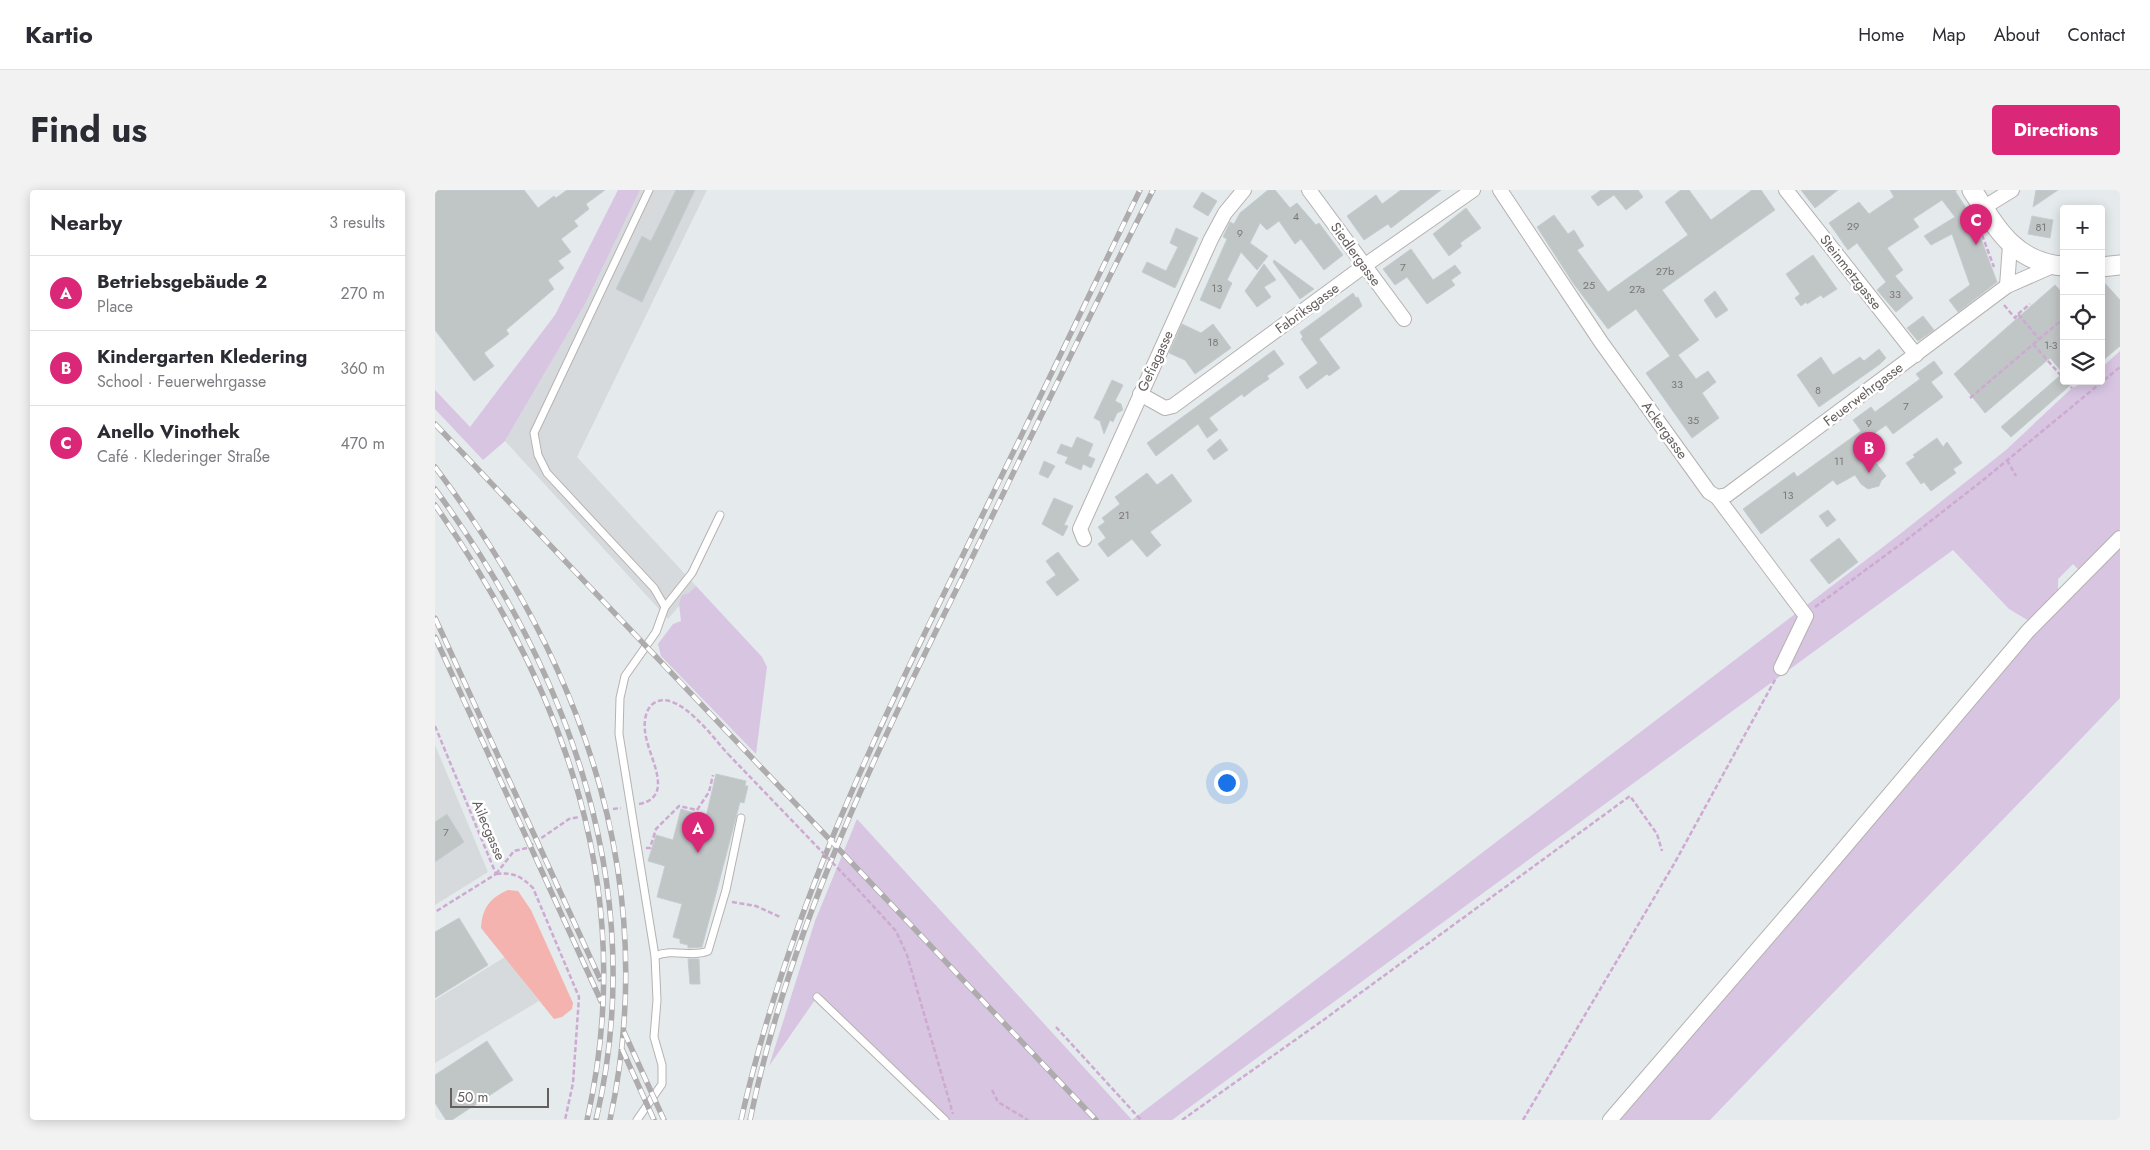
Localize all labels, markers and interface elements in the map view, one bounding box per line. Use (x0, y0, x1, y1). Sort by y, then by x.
text: Kartio (25, 17, 93, 52)
text: Home (1858, 22, 1904, 48)
text: Map (1932, 22, 1966, 48)
text: About (1994, 22, 2039, 48)
text: Contact (2067, 22, 2125, 48)
text: Find us (30, 105, 147, 155)
button: Directions (1992, 105, 2120, 155)
pin: C (1960, 204, 1992, 245)
map controls (2060, 205, 2105, 385)
button: + (2060, 205, 2105, 250)
text: Nearby (50, 208, 122, 238)
house number: 4 (1293, 208, 1300, 224)
text: 3 results (329, 211, 385, 234)
street label: Siedlergasse (1326, 218, 1386, 290)
house number: 29 (1847, 218, 1859, 234)
house number: 81 (2036, 219, 2046, 235)
house number: 9 (1237, 225, 1243, 241)
street label: Steinmetzgasse (1815, 230, 1887, 314)
button: − (2060, 250, 2105, 295)
house number: 7 (1400, 259, 1406, 275)
house number: 27b (1656, 263, 1674, 279)
text: Betriebsgebäude 2 (97, 268, 267, 295)
house number: 25 (1583, 277, 1595, 293)
street label: Fabriksgasse (1271, 278, 1343, 338)
house number: 13 (1212, 280, 1222, 296)
house number: 27a (1629, 281, 1645, 297)
text: A (60, 282, 72, 305)
text: 270 m (341, 282, 385, 305)
house number: 33 (1889, 286, 1901, 302)
text: Place (97, 295, 133, 318)
button: locate (2060, 295, 2105, 340)
street label: Gefiagasse (1132, 327, 1178, 395)
house number: 18 (1208, 334, 1218, 350)
house number: 1-3 (2044, 337, 2058, 353)
button: layers (2060, 340, 2105, 385)
text: Kindergarten Kledering (97, 343, 307, 370)
text: B (61, 357, 71, 380)
text: 360 m (340, 357, 385, 380)
street label: Feuerwehrgasse (1819, 357, 1907, 431)
text: School · Feuerwehrgasse (97, 370, 266, 393)
house number: 33 (1671, 376, 1683, 392)
house number: 8 (1815, 382, 1821, 398)
street label: Ackergasse (1637, 397, 1693, 463)
house number: 7 (1903, 398, 1909, 414)
house number: 35 (1687, 412, 1699, 428)
house number: 9 (1866, 415, 1872, 431)
text: Anello Vinothek (97, 418, 240, 445)
text: C (60, 432, 72, 455)
text: 470 m (340, 432, 385, 455)
pin: B (1853, 432, 1885, 473)
text: Café · Klederinger Straße (97, 445, 270, 468)
house number: 11 (1834, 453, 1844, 469)
house number: 13 (1783, 487, 1793, 503)
house number: 21 (1118, 507, 1130, 523)
your location (1214, 770, 1240, 796)
street label: Ailecgasse (467, 797, 511, 863)
pin: A (682, 812, 714, 853)
house number: 7 (443, 824, 449, 840)
scale bar (450, 1085, 549, 1108)
text: 50 m (457, 1087, 488, 1107)

